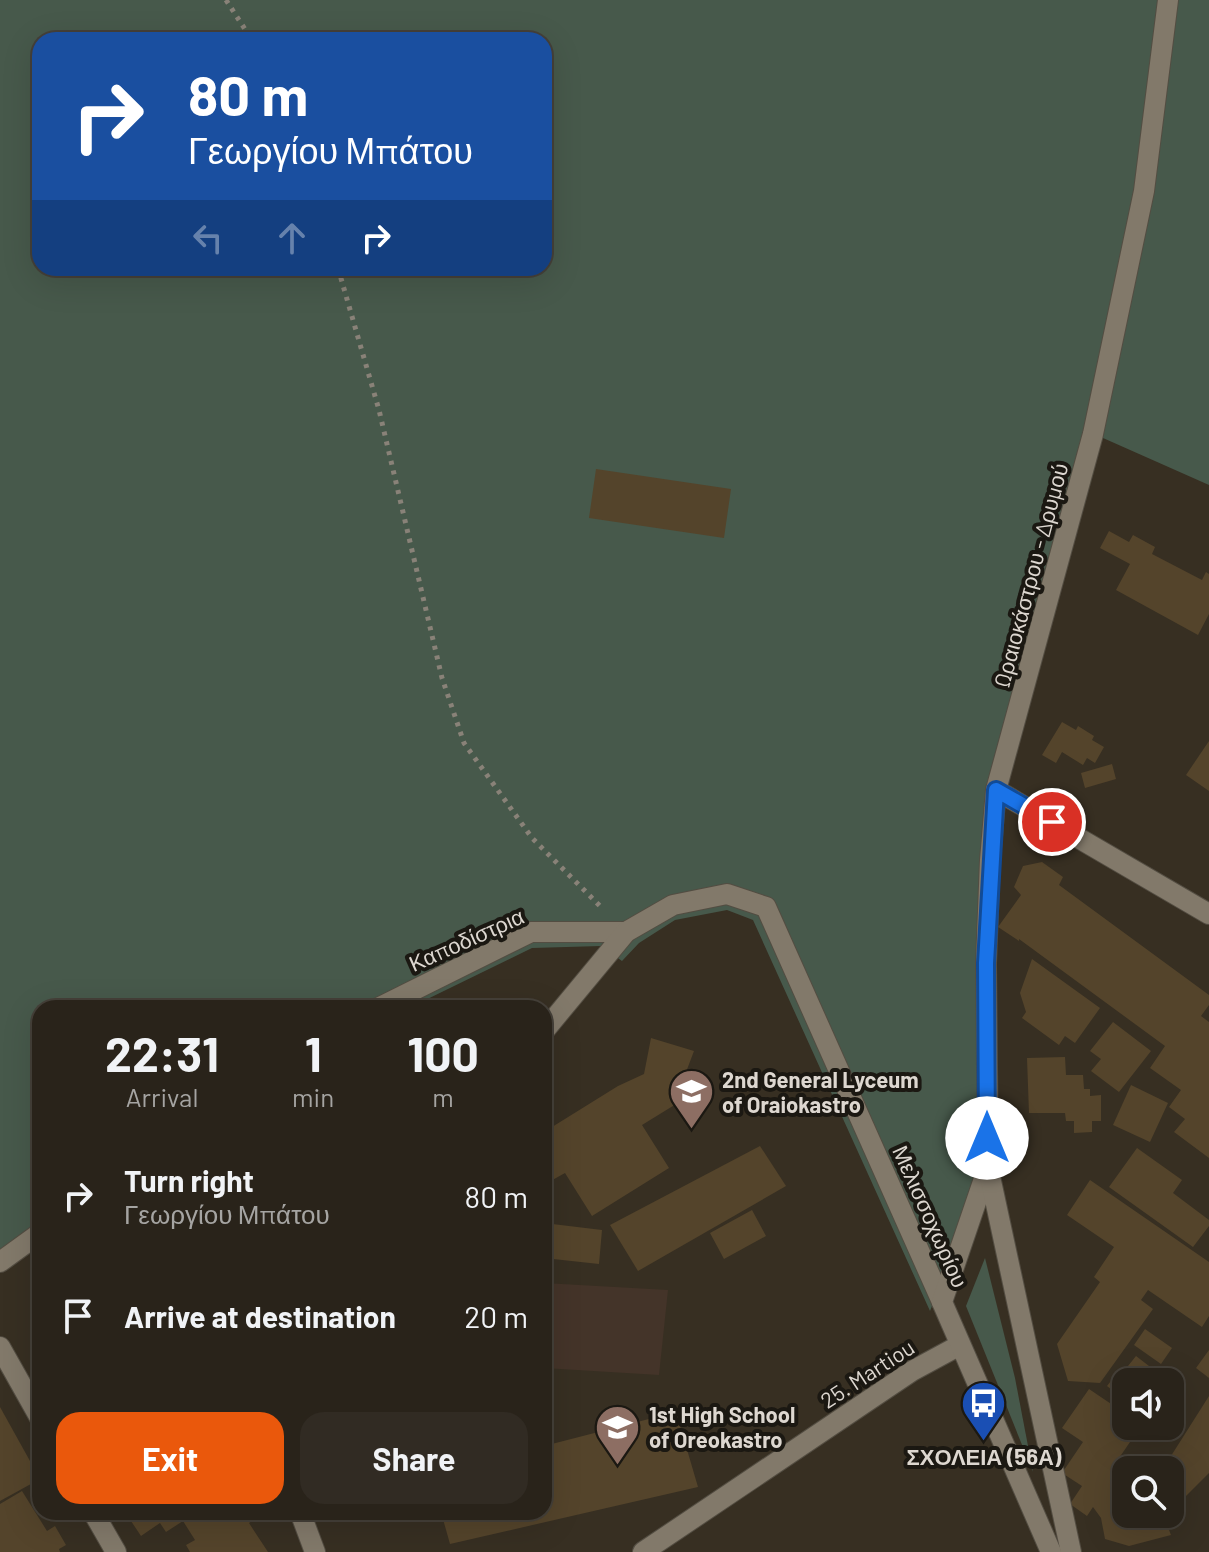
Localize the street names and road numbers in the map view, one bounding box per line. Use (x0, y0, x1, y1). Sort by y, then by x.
street label: Ωραιοκάστρου - Δρυμού (988, 460, 1073, 690)
street label: Καποδίστρια (404, 902, 528, 977)
street label: Μελισσοχωρίου (887, 1141, 974, 1291)
street label: 25. Martiou (815, 1333, 919, 1413)

